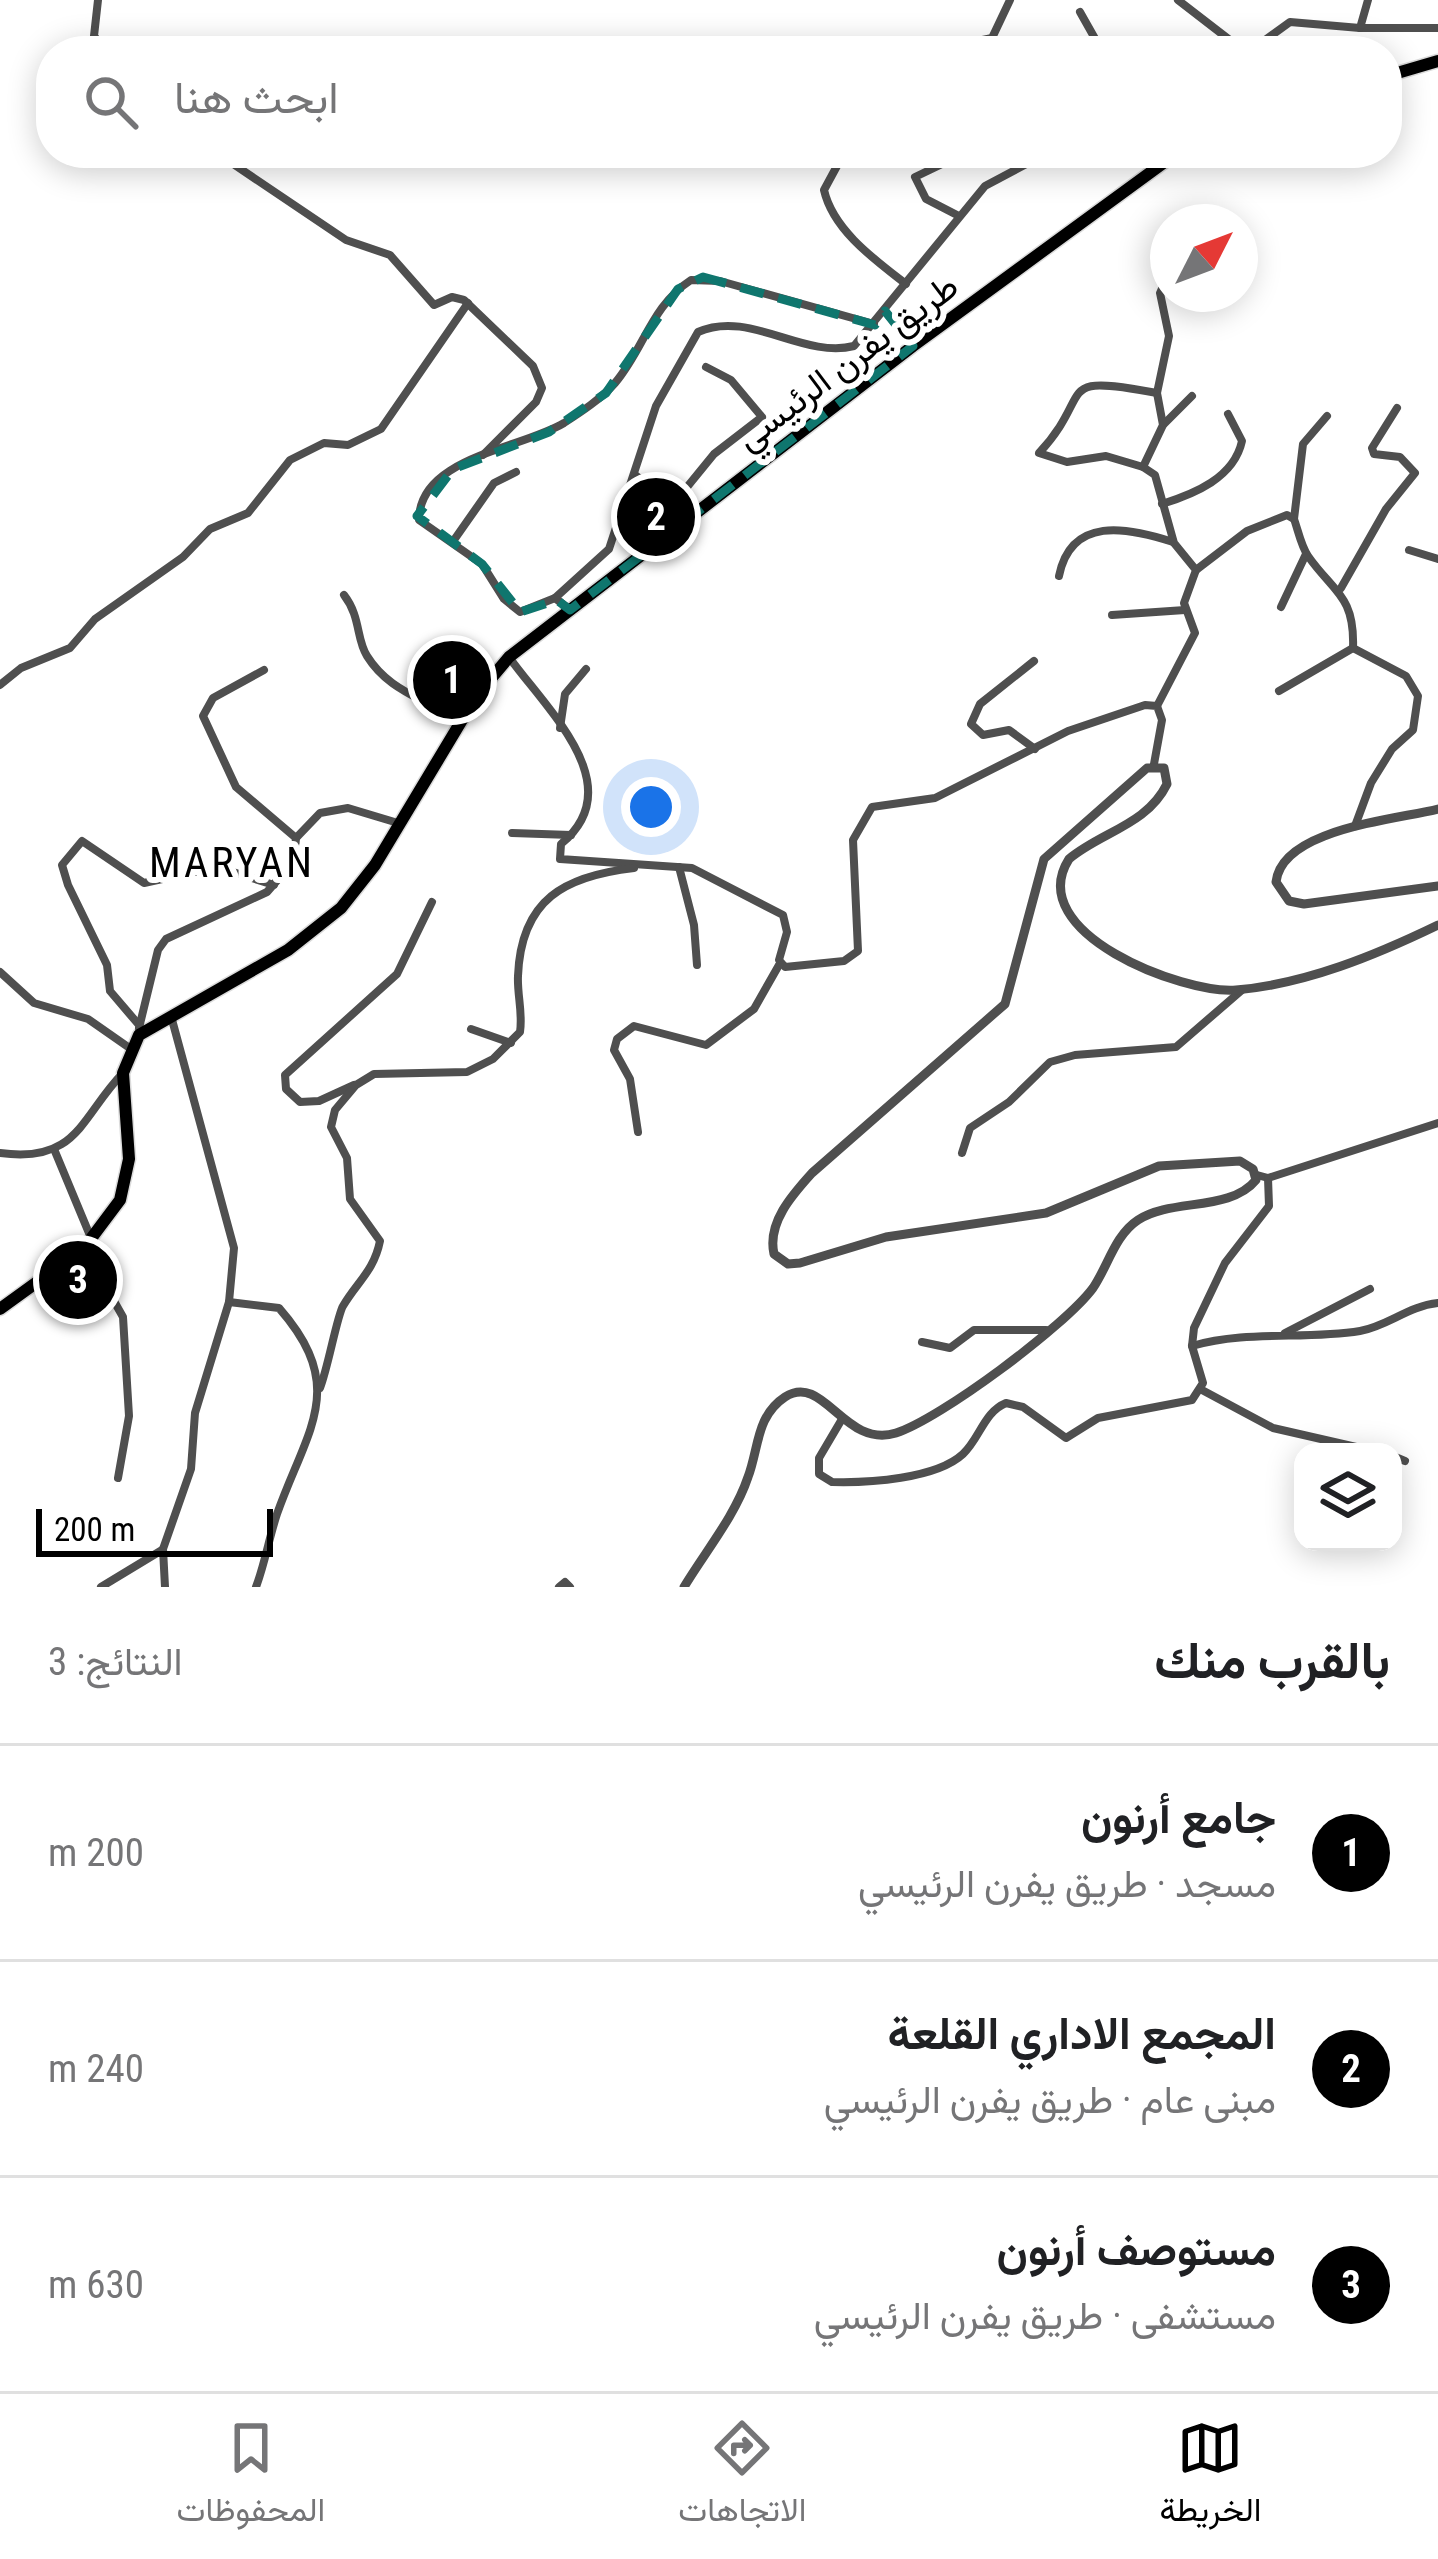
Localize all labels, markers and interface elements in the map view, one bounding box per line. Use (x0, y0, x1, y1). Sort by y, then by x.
search box (36, 36, 1402, 168)
icon: search (78, 69, 144, 135)
text: ابحث هنا (174, 71, 339, 124)
north arrow (1150, 204, 1258, 312)
street label: طريق يفرن الرئيسي (728, 265, 971, 466)
pin: 2 (617, 472, 695, 562)
pin: 1 (413, 635, 491, 725)
your location (621, 777, 681, 837)
district label: MARYAN (149, 838, 315, 887)
pin: 3 (39, 1235, 117, 1325)
map controls (1294, 1443, 1402, 1551)
button: layers (1294, 1443, 1402, 1551)
scale bar (36, 1503, 273, 1556)
text: 200 m (54, 1510, 135, 1549)
text: بالقرب منك (1154, 1631, 1390, 1690)
text: النتائج: 3 (48, 1639, 183, 1685)
text: جامع أرنون (1081, 1791, 1276, 1844)
text: 200 m (48, 1830, 144, 1876)
text: 1 (1341, 1830, 1361, 1876)
text: مسجد · طريق يفرن الرئيسي (858, 1861, 1276, 1907)
text: المجمع الاداري القلعة (888, 2007, 1276, 2060)
text: 240 m (48, 2046, 144, 2092)
text: 2 (1341, 2046, 1361, 2092)
text: مبنى عام · طريق يفرن الرئيسي (824, 2077, 1276, 2123)
text: مستوصف أرنون (997, 2223, 1276, 2276)
text: 630 m (48, 2262, 144, 2308)
text: 3 (1341, 2262, 1361, 2308)
text: مستشفى · طريق يفرن الرئيسي (814, 2293, 1276, 2339)
tab: المحفوظات (177, 2415, 325, 2539)
tab: الاتجاهات (678, 2415, 806, 2539)
tab: الخريطة (1159, 2415, 1261, 2539)

